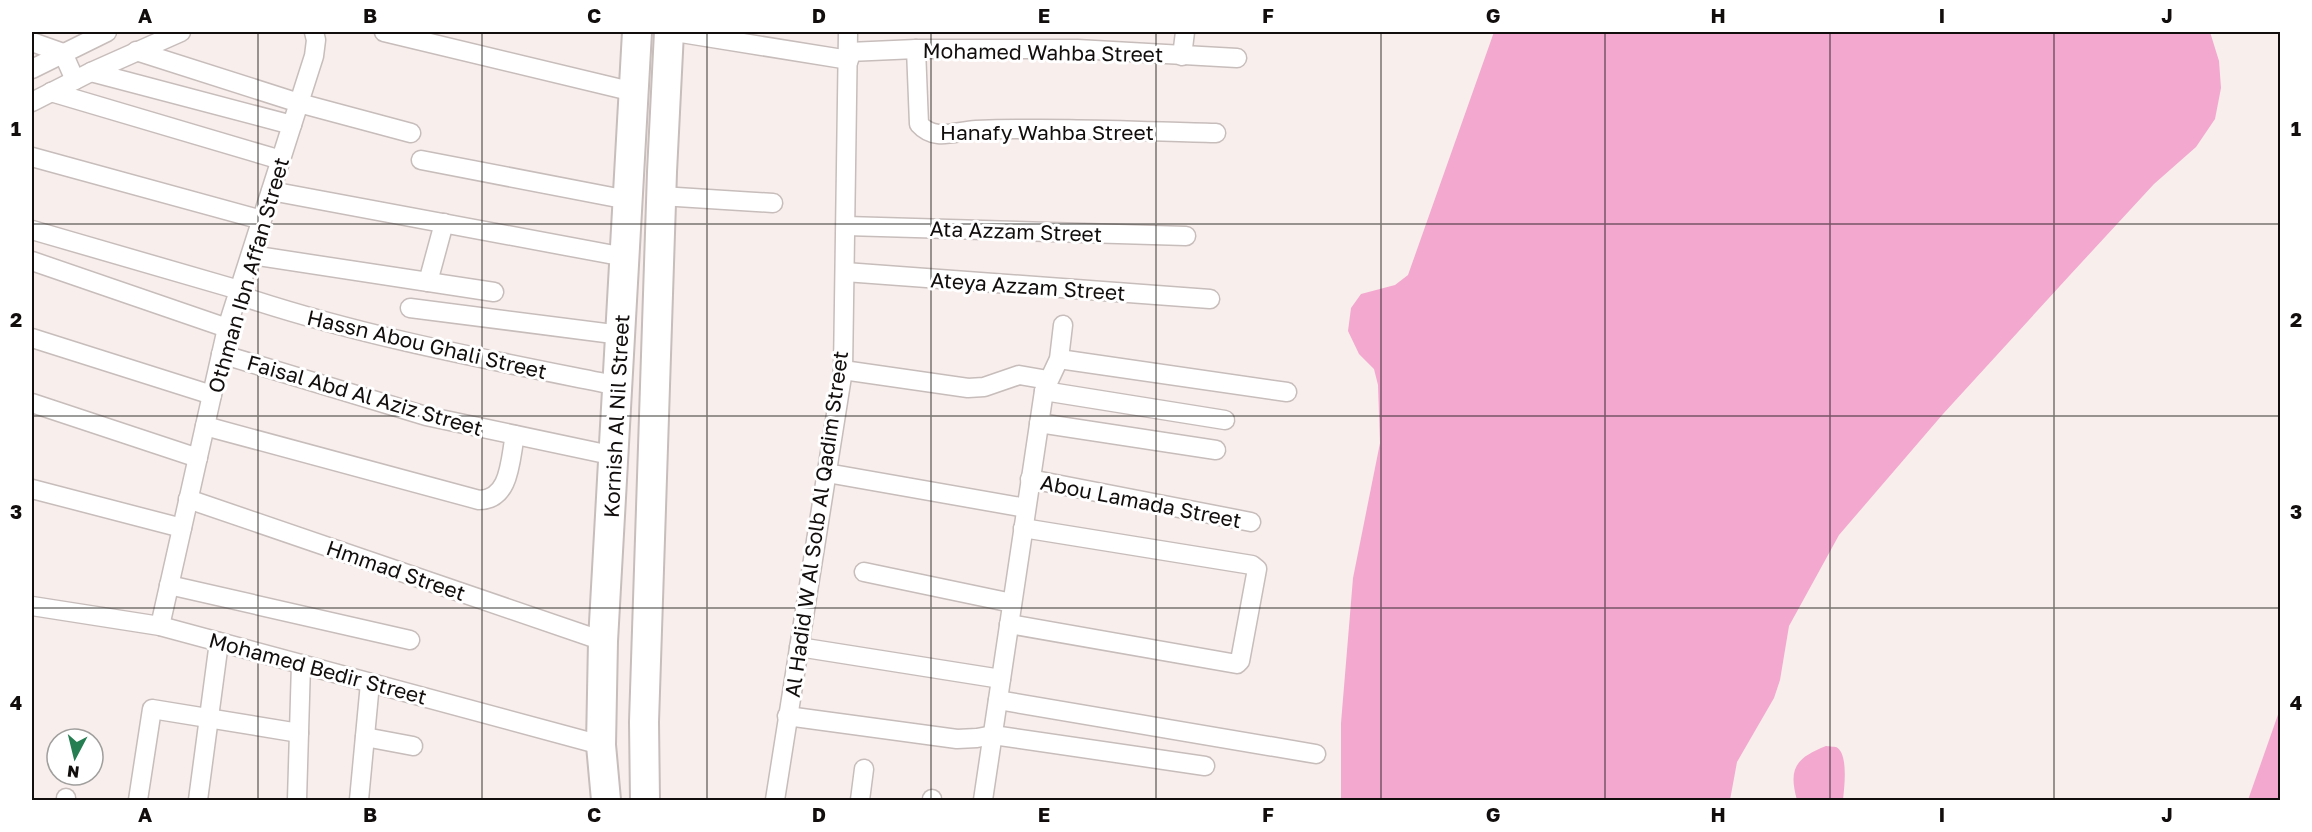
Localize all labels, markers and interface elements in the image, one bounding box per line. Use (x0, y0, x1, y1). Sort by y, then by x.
text: A (138, 3, 152, 27)
text: B (363, 3, 377, 27)
text: C (587, 3, 601, 27)
text: D (812, 3, 826, 27)
text: E (1038, 3, 1050, 27)
text: F (1262, 3, 1274, 27)
text: G (1486, 3, 1500, 27)
text: H (1710, 3, 1726, 27)
text: I (1939, 3, 1945, 27)
text: J (2161, 3, 2173, 27)
street label: Mohamed Wahba Street (922, 37, 1164, 67)
text: 1 (11, 116, 21, 140)
text: 1 (2291, 116, 2301, 140)
street label: Hanafy Wahba Street (940, 119, 1154, 145)
street label: Othman Ibn Affan Street (202, 154, 294, 396)
street label: Ata Azzam Street (929, 215, 1103, 247)
street label: Ateya Azzam Street (930, 266, 1126, 306)
street label: Hassn Abou Ghali Street (305, 304, 549, 384)
text: 2 (10, 307, 22, 331)
text: 2 (2290, 307, 2302, 331)
street label: Kornish Al Nil Street (598, 313, 634, 519)
street label: Faisal Abd Al Aziz Street (244, 349, 486, 441)
street label: Al Hadid W Al Solb Al Qadim Street (779, 349, 853, 699)
street label: Abou Lamada Street (1038, 469, 1244, 533)
text: 3 (10, 499, 22, 523)
text: 3 (2290, 499, 2302, 523)
street label: Hmmad Street (323, 534, 469, 606)
street label: Mohamed Bedir Street (206, 626, 430, 710)
text: 4 (10, 690, 22, 714)
text: 4 (2290, 690, 2302, 714)
north arrow (45, 727, 105, 787)
text: N (66, 761, 80, 783)
text: A (138, 802, 152, 826)
text: B (363, 802, 377, 826)
text: C (587, 802, 601, 826)
text: D (812, 802, 826, 826)
text: E (1038, 802, 1050, 826)
text: F (1262, 802, 1274, 826)
text: G (1486, 802, 1500, 826)
text: H (1710, 802, 1726, 826)
text: I (1939, 802, 1945, 826)
text: J (2161, 802, 2173, 826)

